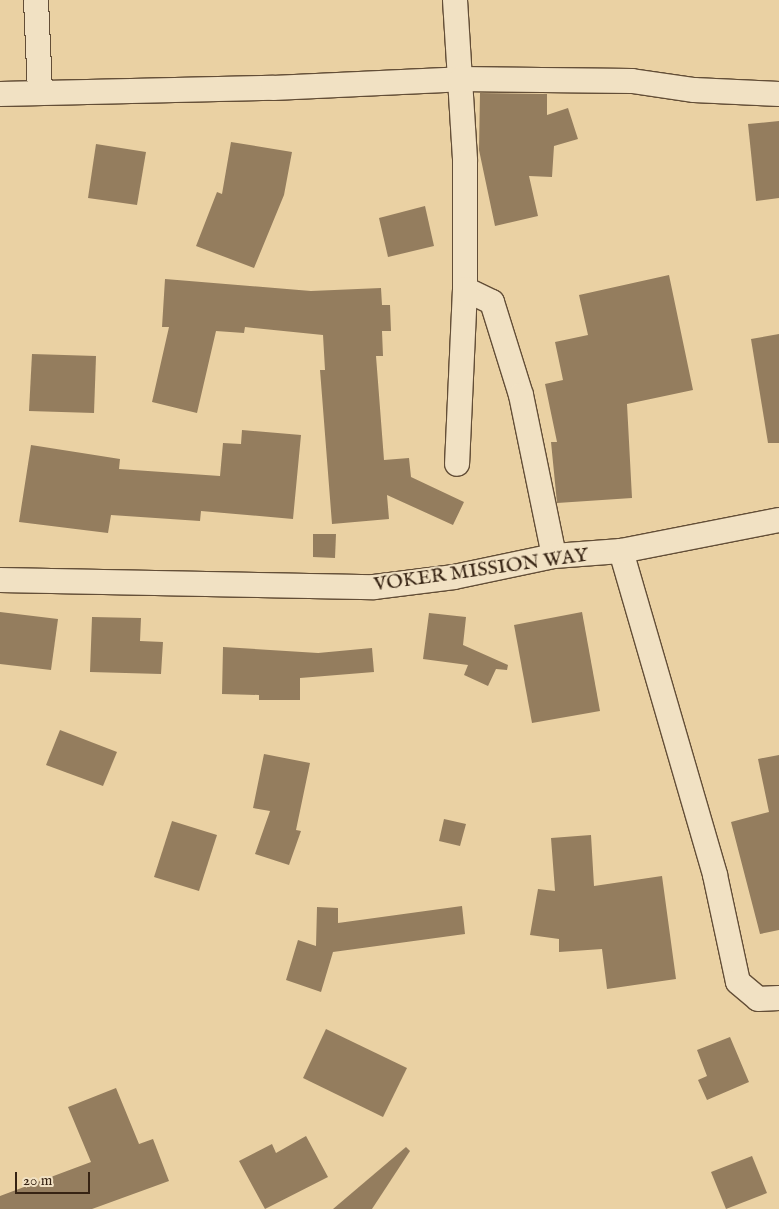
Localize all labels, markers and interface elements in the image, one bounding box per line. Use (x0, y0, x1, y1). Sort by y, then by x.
street label: VOKER MISSION WAY (372, 543, 590, 597)
scale bar (18, 1162, 92, 1194)
text: 20 m (23, 1171, 52, 1190)

